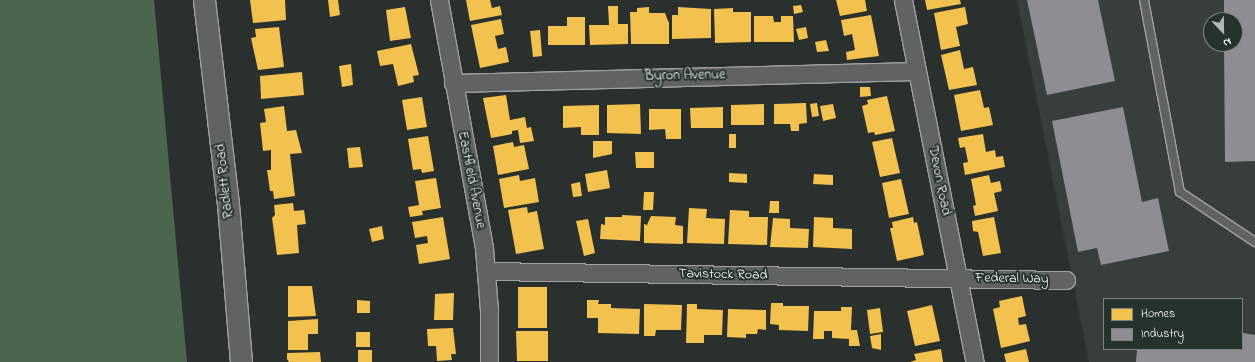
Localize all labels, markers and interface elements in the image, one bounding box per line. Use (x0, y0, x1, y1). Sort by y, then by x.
north arrow (1203, 12, 1243, 52)
text: N (1221, 33, 1234, 51)
street label: Byron Avenue (644, 67, 726, 85)
street label: Eastfield Avenue (453, 130, 489, 230)
street label: Radlett Road (213, 143, 237, 219)
street label: Devon Road (924, 145, 954, 217)
street label: Tavistock Road (678, 266, 768, 284)
street label: Federal Way (975, 270, 1049, 288)
legend (1103, 298, 1243, 350)
text: Homes (1141, 305, 1175, 323)
text: Industry (1141, 325, 1184, 343)

